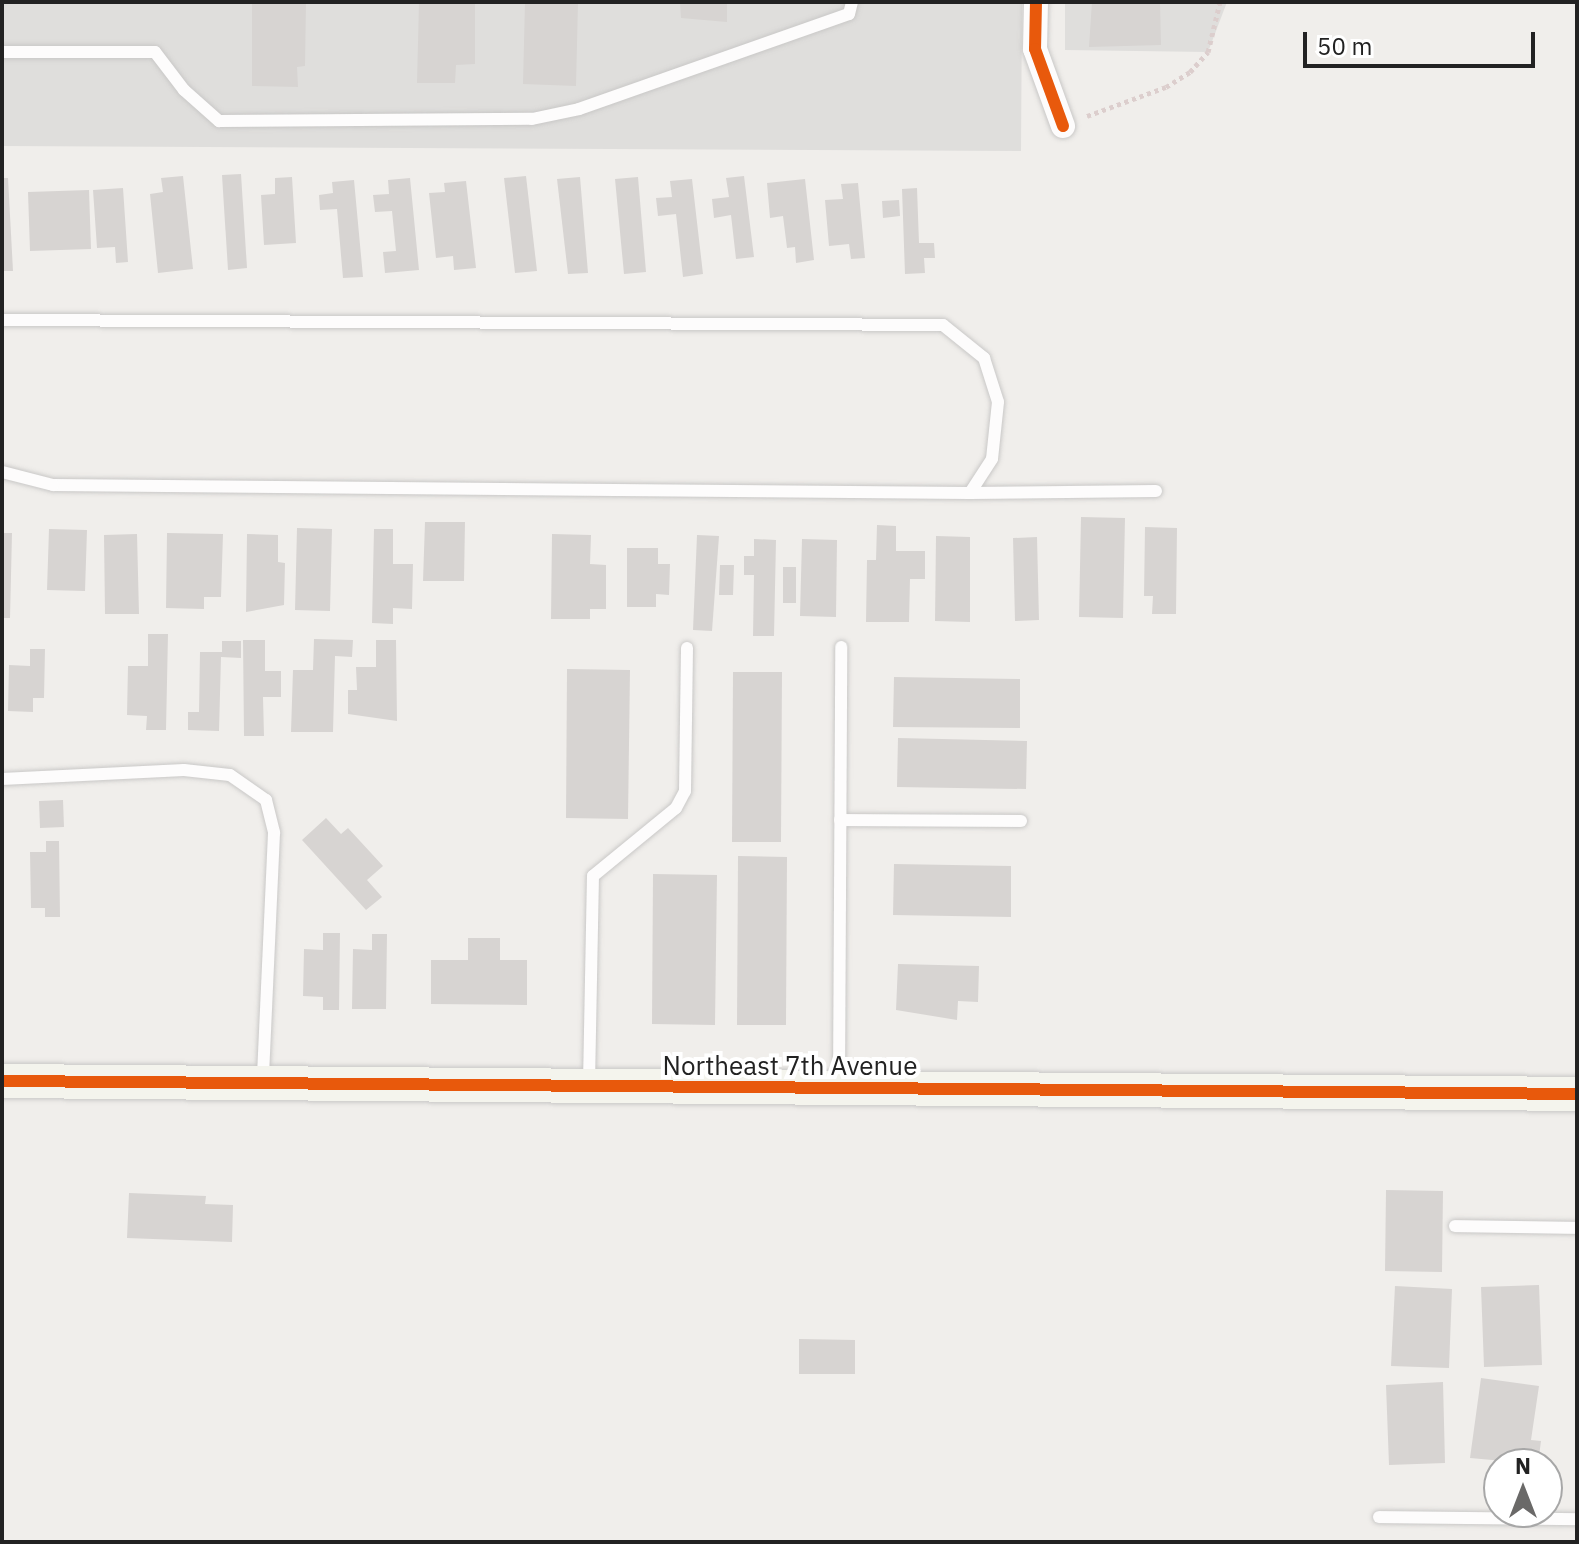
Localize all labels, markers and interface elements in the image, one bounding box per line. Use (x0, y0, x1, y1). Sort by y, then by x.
scale bar (1307, 16, 1539, 66)
text: 50 m (1317, 30, 1372, 62)
street label: Northeast 7th Avenue (663, 1050, 917, 1082)
north arrow (1483, 1448, 1563, 1528)
text: N (1515, 1451, 1531, 1480)

